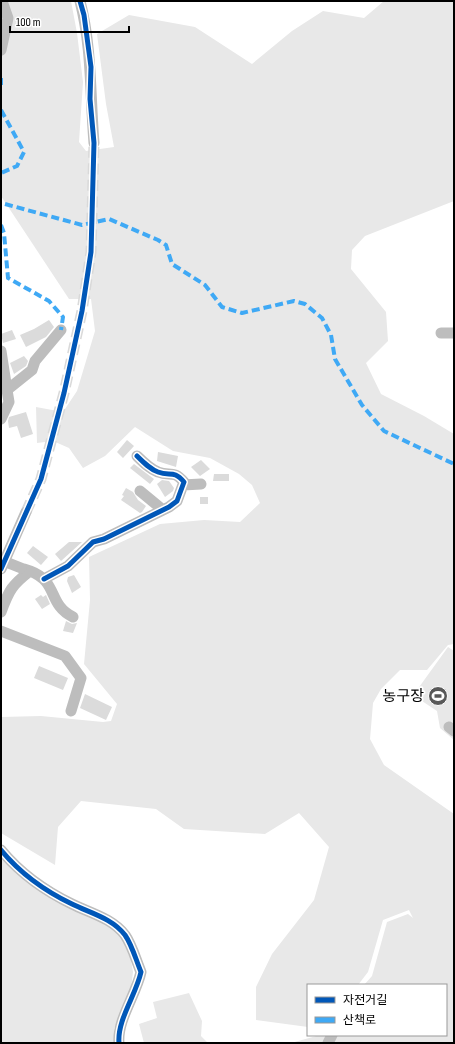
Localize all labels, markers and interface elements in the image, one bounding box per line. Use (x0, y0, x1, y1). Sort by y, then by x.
scale bar (10, 8, 129, 34)
text: 100 m (16, 15, 41, 30)
sports icon: 농구장 (427, 685, 449, 707)
place label: 농구장 (383, 687, 424, 706)
legend (307, 984, 447, 1036)
text: 자전거길 (343, 993, 387, 1008)
text: 산책로 (343, 1013, 376, 1028)

